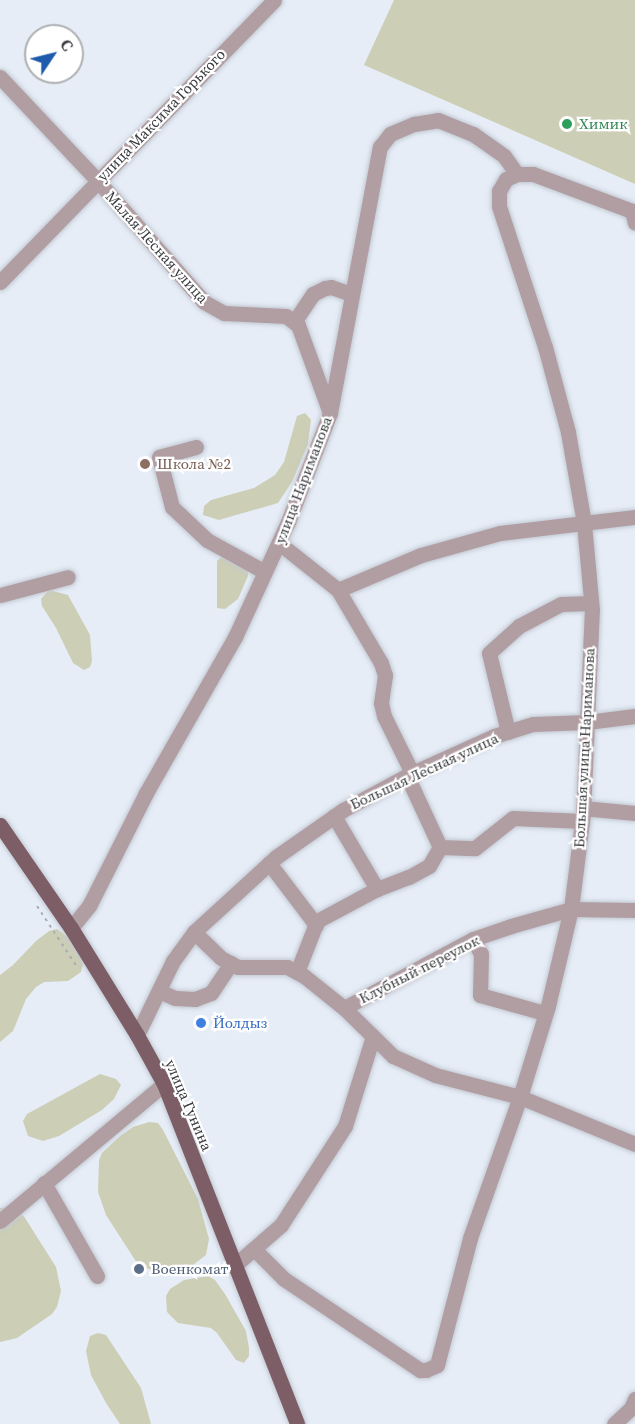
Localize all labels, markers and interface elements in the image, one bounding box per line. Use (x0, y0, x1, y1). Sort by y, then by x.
north arrow (24, 24, 84, 84)
text: С (55, 34, 79, 55)
street label: улица Максима Горького (93, 45, 229, 185)
place label: Химик (579, 115, 627, 133)
marker: Химик (560, 117, 574, 131)
street label: Малая Лесная улица (102, 187, 212, 307)
street label: улица Нариманова (270, 414, 336, 546)
place label: Школа №2 (157, 455, 231, 473)
marker: Школа №2 (138, 457, 152, 471)
street label: Большая улица Нариманова (570, 648, 598, 848)
street label: Большая Лесная улица (347, 729, 501, 813)
street label: Клубный переулок (356, 931, 482, 1007)
place label: Йолдыз (213, 1014, 267, 1032)
marker: Йолдыз (194, 1016, 208, 1030)
street label: улица Гунина (162, 1057, 216, 1153)
place label: Военкомат (151, 1260, 228, 1278)
marker: Военкомат (132, 1262, 146, 1276)

